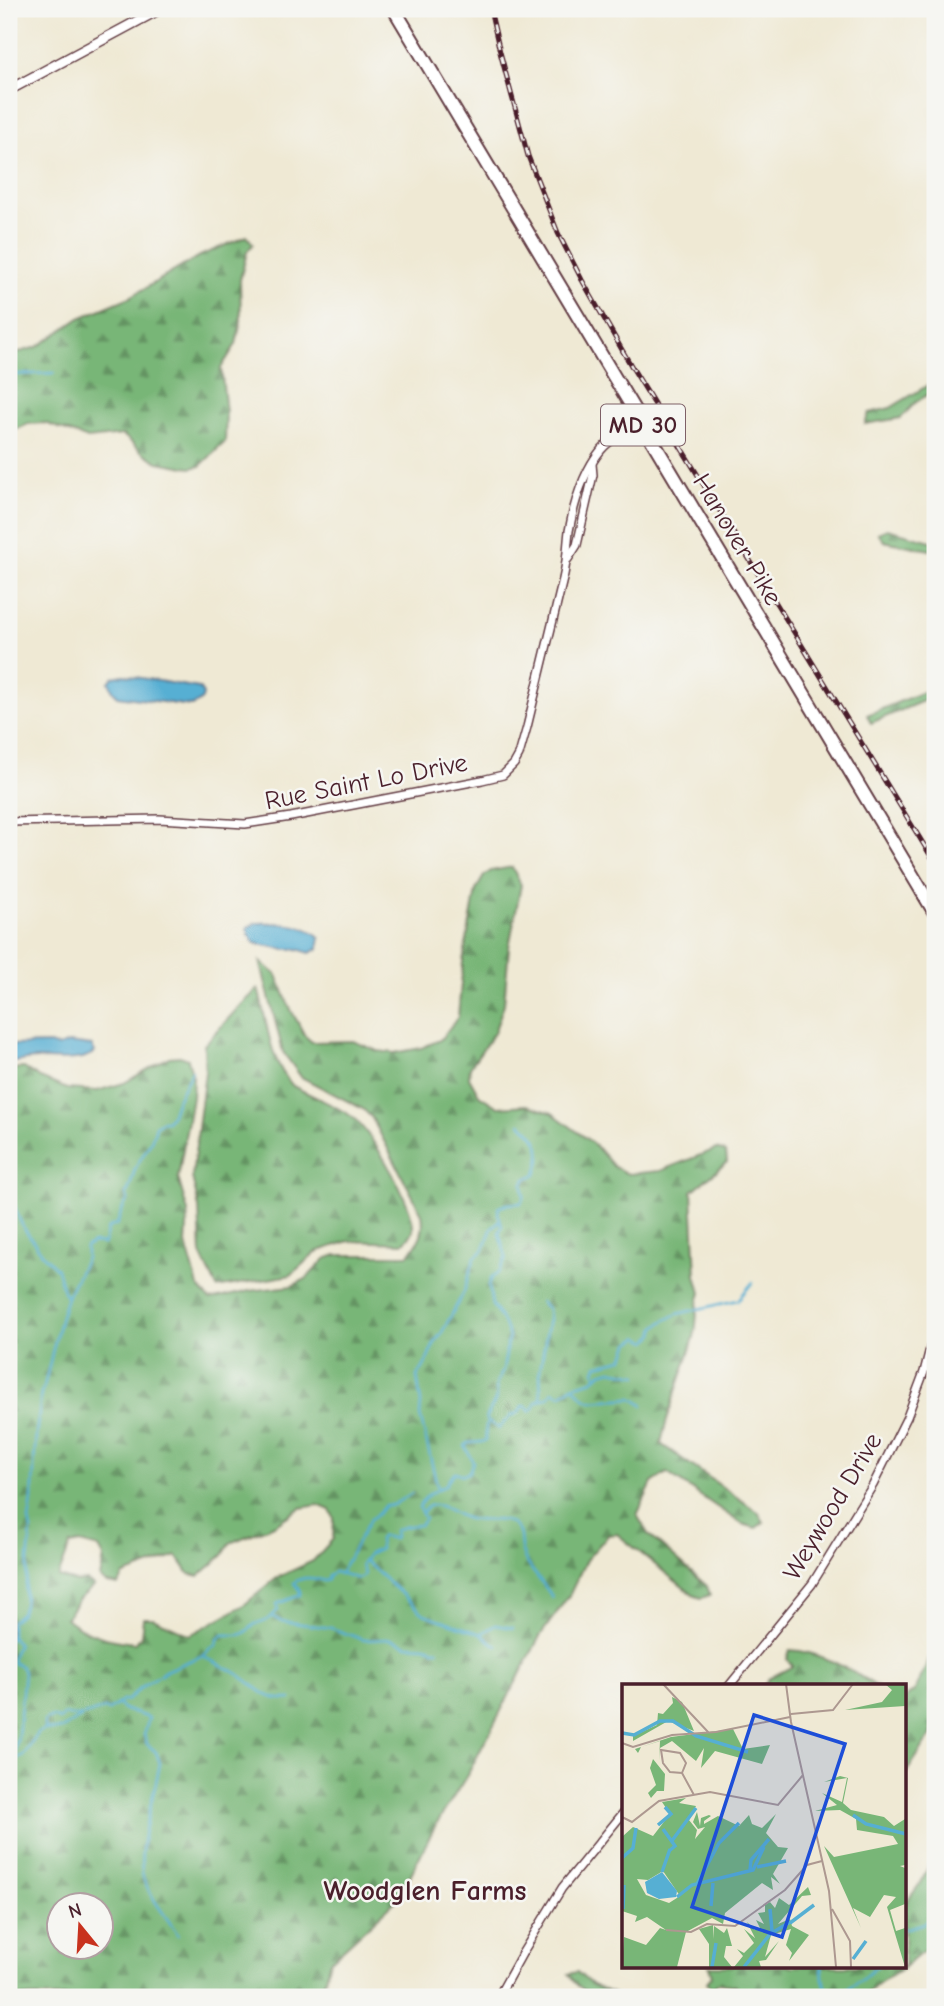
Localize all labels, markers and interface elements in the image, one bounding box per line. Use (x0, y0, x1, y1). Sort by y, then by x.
road number: MD 30 (601, 404, 685, 446)
street label: Hanover Pike (686, 468, 788, 611)
street label: Rue Saint Lo Drive (262, 748, 470, 816)
street label: Weywood Drive (777, 1427, 889, 1586)
inset map (622, 1684, 906, 1968)
district label: Woodglen Farms (323, 1875, 527, 1907)
north arrow (46, 1890, 116, 1960)
text: N (66, 1898, 84, 1923)

